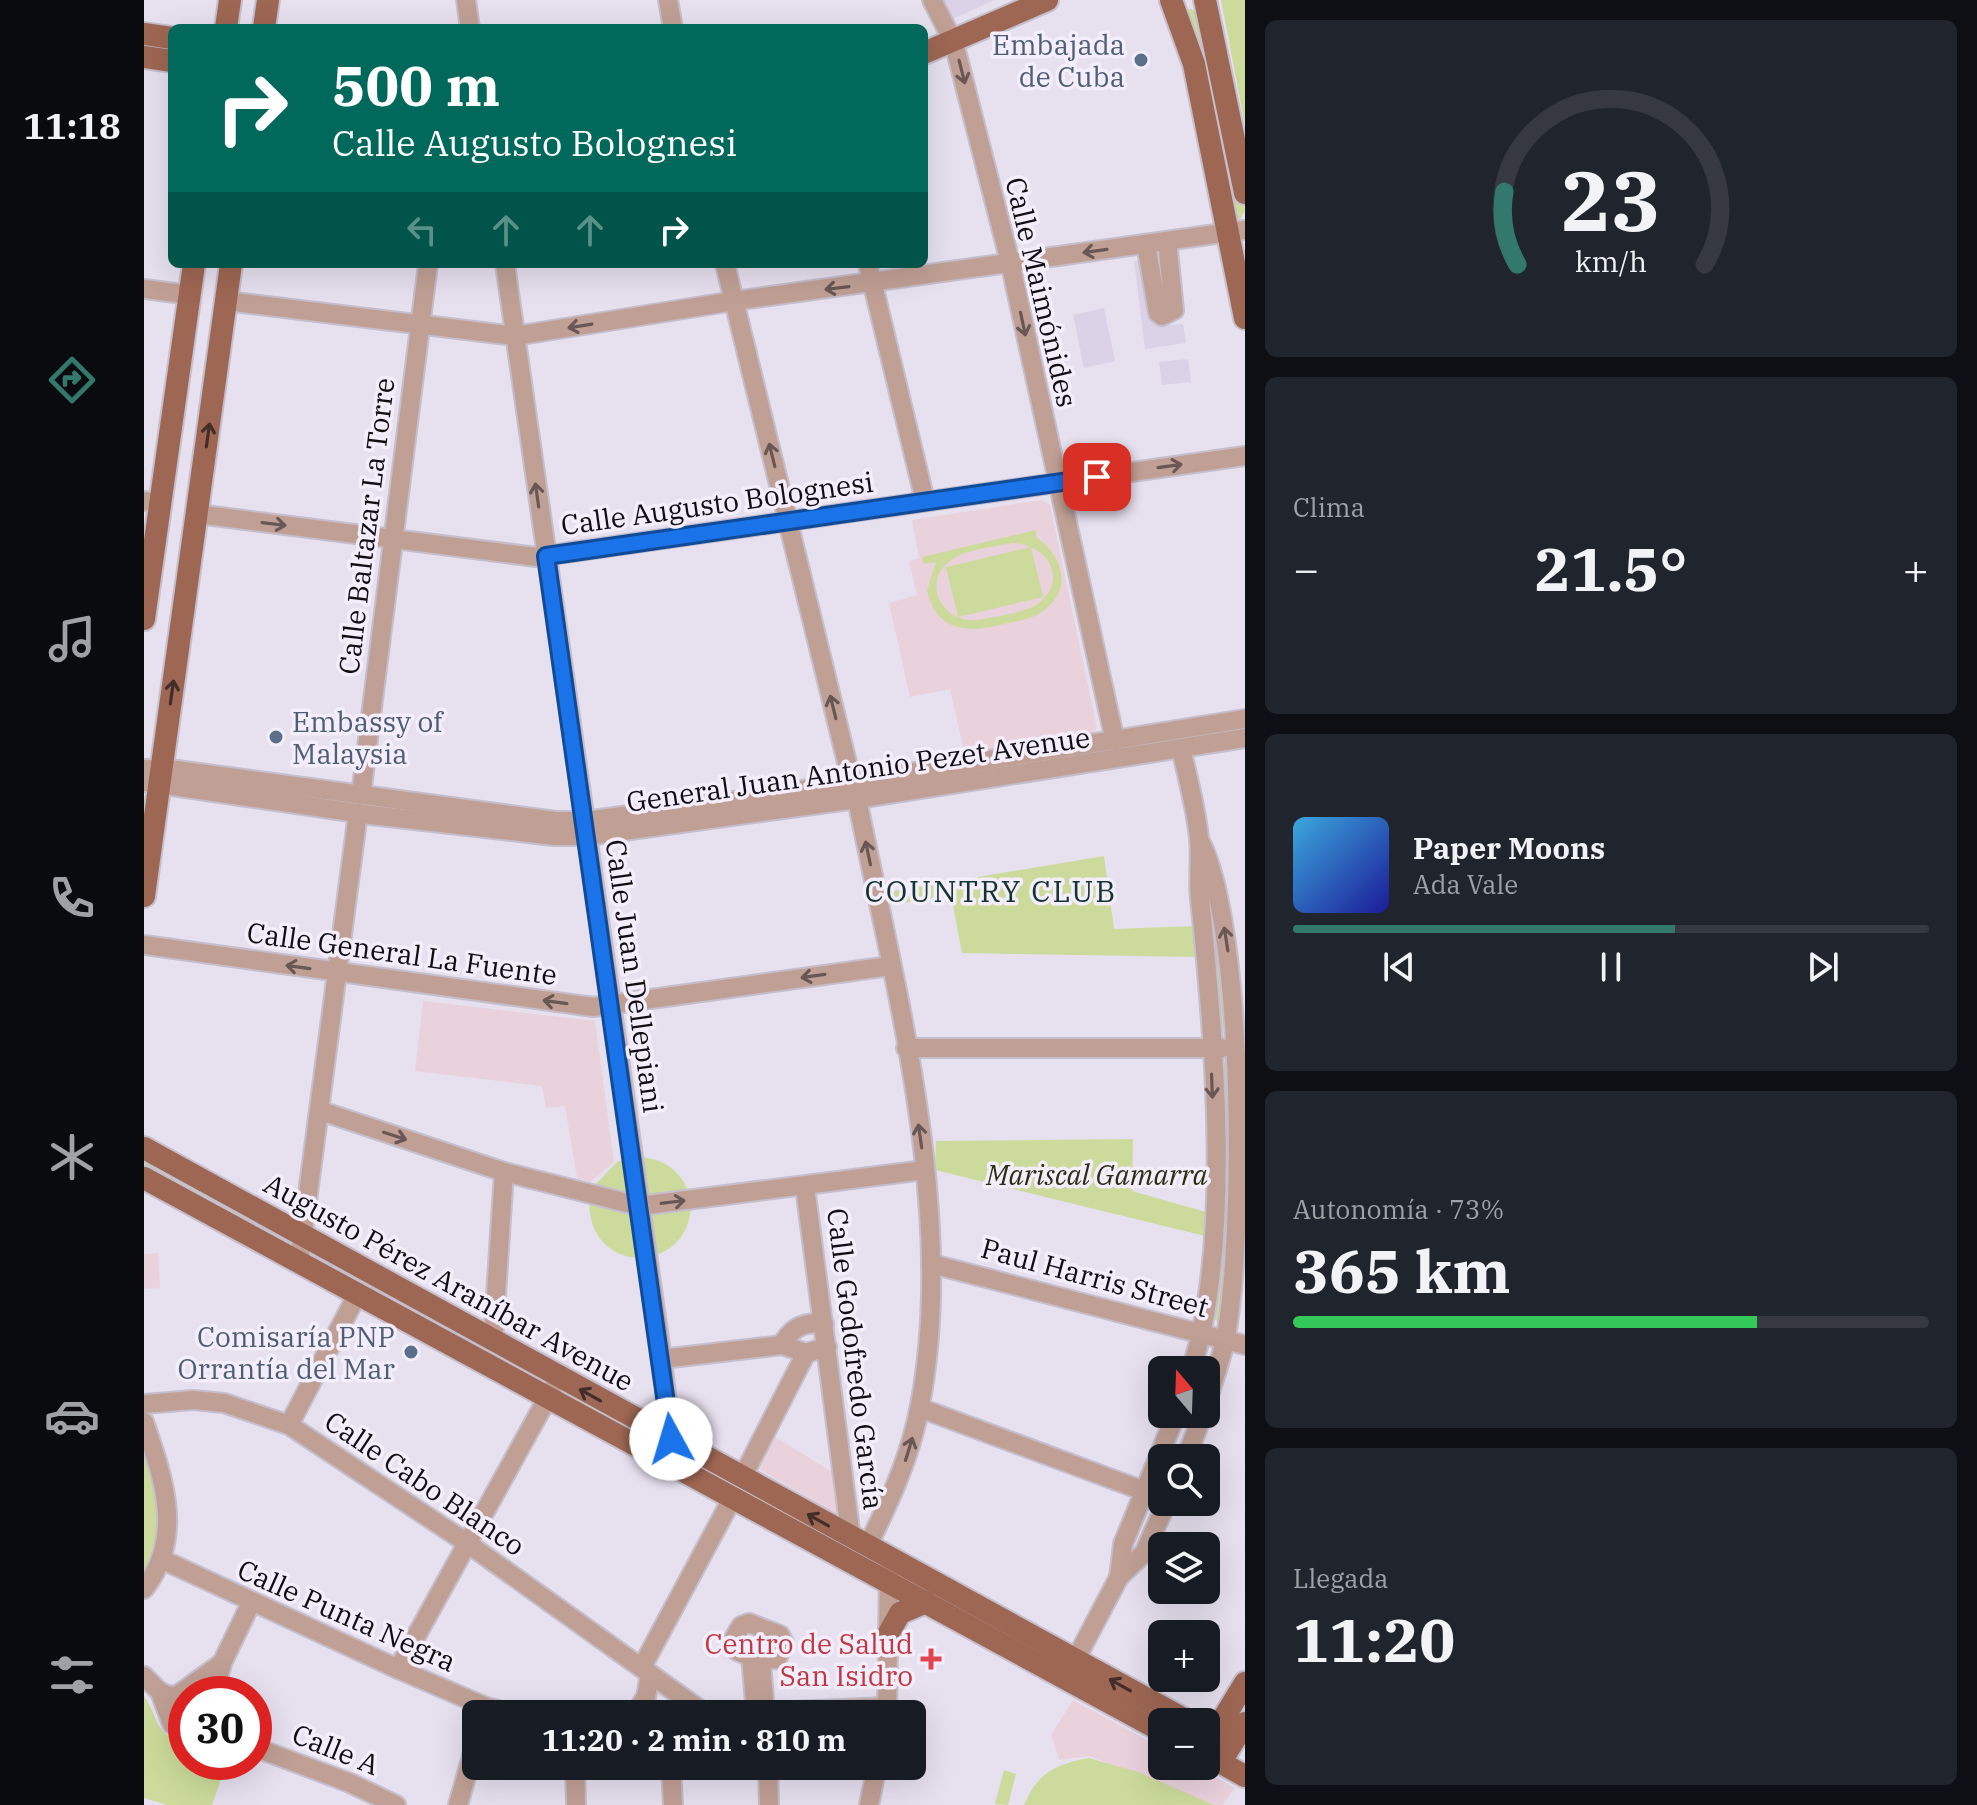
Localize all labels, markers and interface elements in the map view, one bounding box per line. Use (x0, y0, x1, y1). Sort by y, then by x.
place label: Embajada de Cuba (992, 26, 1125, 95)
text: 500 m (332, 49, 500, 121)
marker: Embajada de Cuba (1132, 51, 1150, 69)
icon: right (200, 56, 304, 160)
one-way arrow (955, 58, 970, 84)
text: 11:18 (23, 102, 121, 149)
text: Calle Augusto Bolognesi (332, 119, 737, 166)
text: 23 (1561, 145, 1661, 253)
street label: Calle Maimónides (998, 173, 1086, 411)
icon: left (400, 208, 444, 252)
icon: ahead (484, 208, 528, 252)
icon: ahead (568, 208, 612, 252)
icon: right (652, 208, 696, 252)
text: km/h (1575, 243, 1647, 280)
one-way arrow (1082, 244, 1108, 259)
one-way arrow (825, 281, 850, 296)
one-way arrow (1016, 311, 1031, 337)
one-way arrow (568, 319, 593, 334)
icon: directions (44, 352, 100, 408)
street label: Calle Baltazar La Torre (329, 376, 403, 676)
one-way arrow (201, 422, 216, 448)
one-way arrow (763, 442, 778, 468)
pin (1063, 443, 1131, 511)
icon: arrive (1075, 455, 1119, 499)
one-way arrow (1156, 458, 1182, 473)
street label: Calle Augusto Bolognesi (558, 463, 876, 543)
one-way arrow (529, 483, 544, 508)
text: Clima (1293, 490, 1365, 524)
one-way arrow (261, 517, 286, 532)
text: 21.5° (1534, 529, 1688, 608)
text: − (1293, 540, 1319, 597)
text: + (1903, 540, 1929, 597)
icon: music (44, 611, 100, 667)
one-way arrow (165, 680, 180, 705)
one-way arrow (825, 695, 840, 721)
place label: Embassy of Malaysia (292, 703, 445, 772)
street label: General Juan Antonio Pezet Avenue (624, 718, 1092, 820)
marker: Embassy of Malaysia (267, 728, 285, 746)
text: Paper Moons (1413, 828, 1605, 867)
street label: Calle Juan Dellepiani (597, 837, 673, 1115)
one-way arrow (859, 841, 874, 866)
text: Ada Vale (1413, 867, 1518, 901)
icon: phone (44, 870, 100, 926)
district label: COUNTRY CLUB (865, 871, 1117, 910)
street label: Calle General La Fuente (245, 913, 559, 993)
one-way arrow (1218, 927, 1233, 953)
icon: previous (1377, 945, 1421, 989)
icon: pause (1589, 945, 1633, 989)
icon: next (1801, 945, 1845, 989)
one-way arrow (286, 959, 311, 974)
one-way arrow (800, 969, 827, 984)
one-way arrow (543, 994, 568, 1009)
one-way arrow (1205, 1072, 1220, 1099)
one-way arrow (912, 1124, 927, 1149)
icon: climate (44, 1129, 100, 1185)
one-way arrow (383, 1129, 408, 1144)
park label: Mariscal Gamarra (985, 1156, 1208, 1193)
street label: Augusto Pérez Araníbar Avenue (258, 1165, 640, 1399)
text: Autonomía · 73% (1293, 1192, 1504, 1226)
one-way arrow (659, 1195, 686, 1210)
street label: Calle Godofredo García (819, 1206, 893, 1512)
street label: Paul Harris Street (977, 1229, 1213, 1325)
text: 365 km (1293, 1231, 1511, 1310)
place label: Comisaría PNP Orrantía del Mar (177, 1318, 396, 1387)
marker: Comisaría PNP Orrantía del Mar (402, 1343, 420, 1361)
north arrow (1148, 1356, 1220, 1428)
map controls (1148, 1356, 1220, 1780)
one-way arrow (579, 1387, 602, 1403)
icon: car (44, 1388, 100, 1444)
position arrow (629, 1397, 713, 1481)
street label: Calle Cabo Blanco (318, 1402, 532, 1564)
one-way arrow (903, 1437, 917, 1462)
button: search (1148, 1444, 1220, 1516)
one-way arrow (807, 1511, 831, 1527)
button: layers (1148, 1532, 1220, 1604)
street label: Calle Punta Negra (232, 1550, 462, 1680)
text: Llegada (1293, 1561, 1388, 1595)
text: 11:20 (1293, 1600, 1455, 1679)
button: + (1148, 1620, 1220, 1692)
place label: Centro de Salud San Isidro (705, 1625, 913, 1694)
icon: filters (44, 1647, 100, 1703)
marker: Centro de Salud San Isidro (920, 1648, 942, 1670)
speed limit sign: 30 (168, 1676, 272, 1780)
one-way arrow (1109, 1676, 1132, 1692)
button: − (1148, 1708, 1220, 1780)
street label: Calle A (287, 1715, 385, 1783)
text: 11:20 · 2 min · 810 m (542, 1720, 846, 1759)

